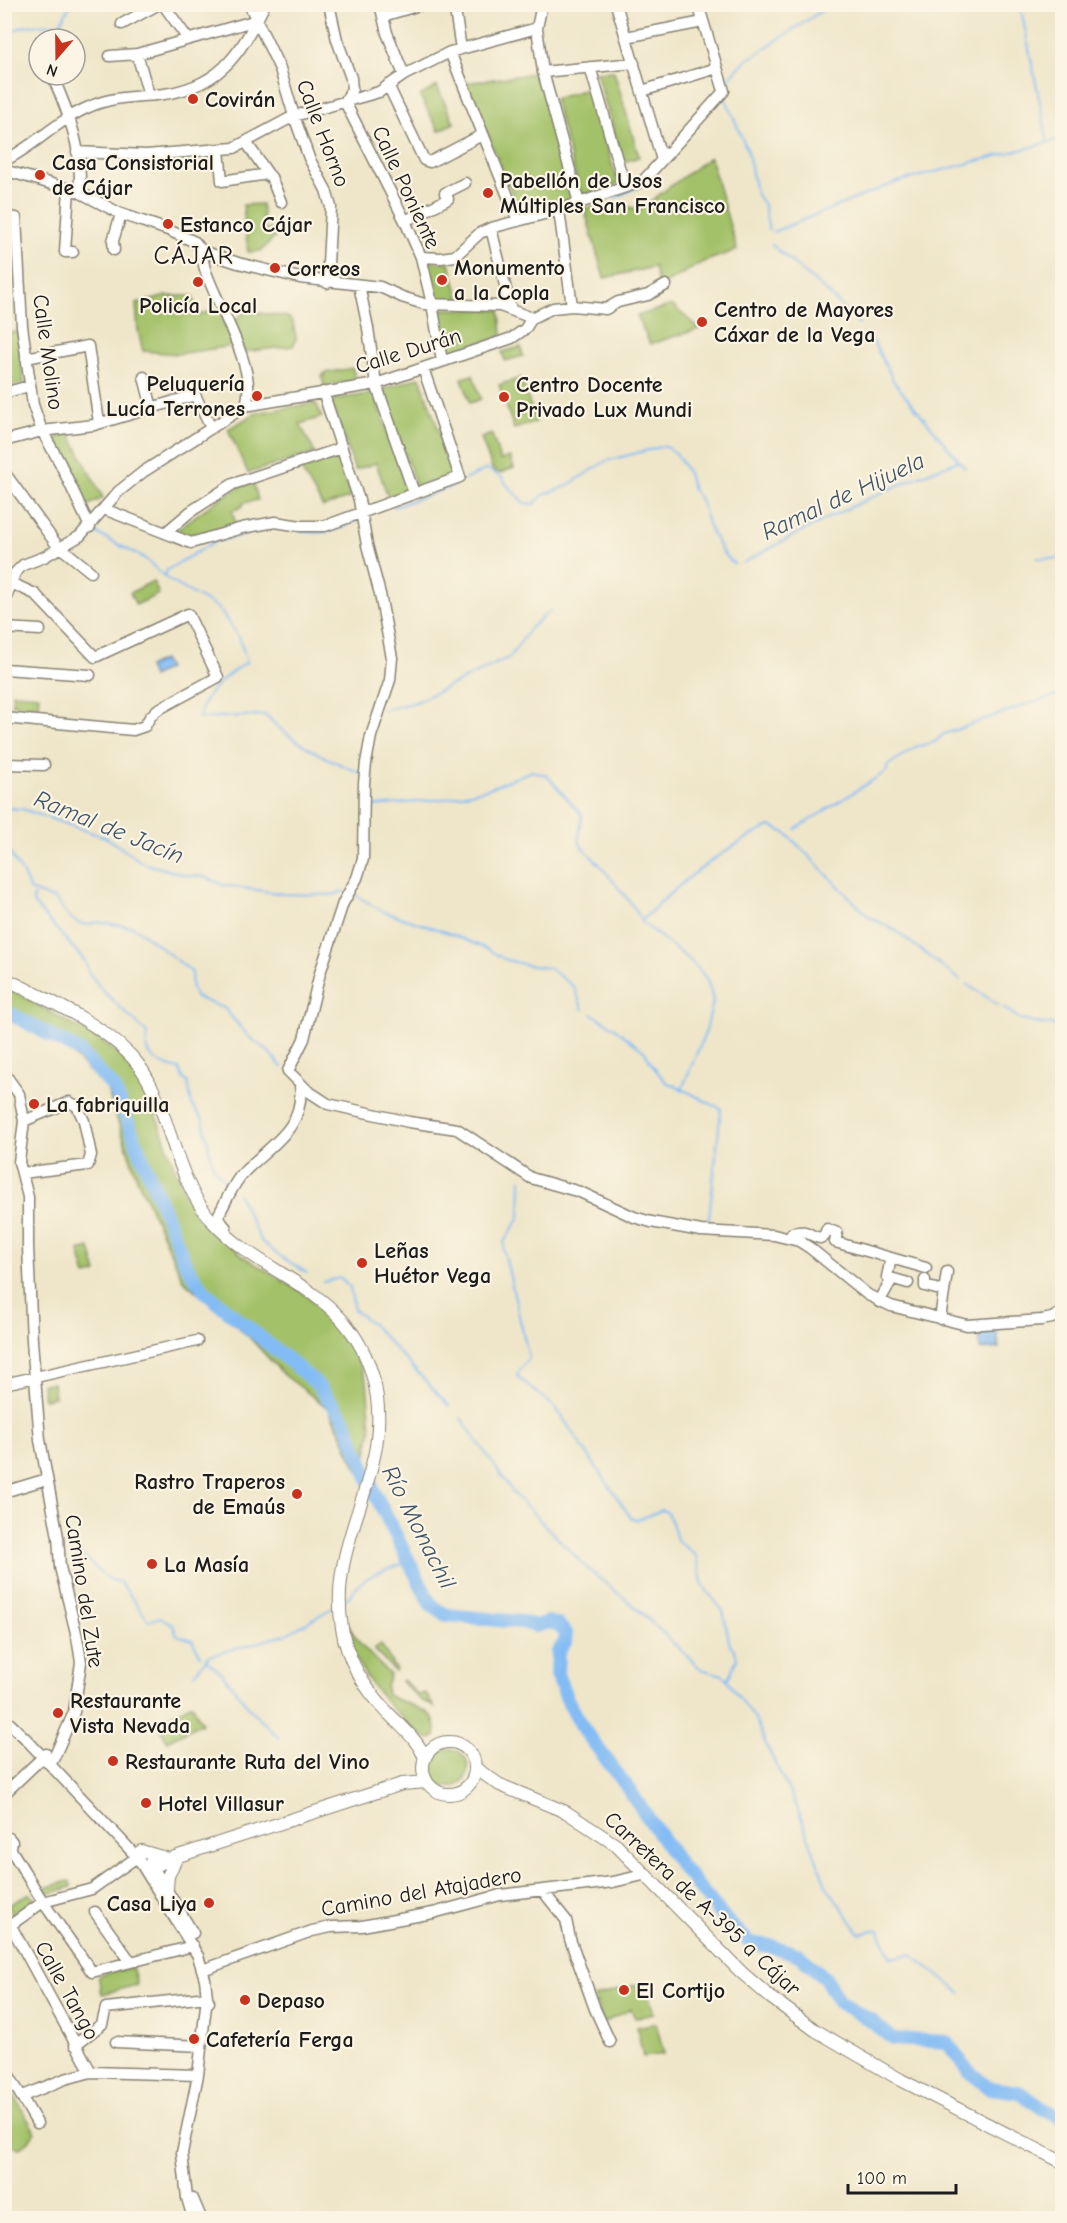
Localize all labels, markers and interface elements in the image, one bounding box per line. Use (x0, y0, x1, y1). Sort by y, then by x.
north arrow (27, 27, 87, 87)
text: N (44, 60, 60, 80)
street label: Calle Horno (291, 76, 355, 191)
place label: Covirán (205, 87, 276, 113)
marker: Covirán (186, 92, 200, 106)
street label: Calle Poniente (366, 122, 446, 253)
place label: Casa Consistorial de Cájar (52, 150, 214, 201)
marker: Casa Consistorial de Cájar (33, 168, 47, 182)
place label: Pabellón de Usos Múltiples San Francisco (500, 168, 725, 219)
marker: Pabellón de Usos Múltiples San Francisco (481, 186, 495, 200)
place label: Estanco Cájar (180, 212, 312, 238)
marker: Estanco Cájar (161, 217, 175, 231)
district label: CÁJAR (153, 240, 235, 271)
place label: Monumento a la Copla (454, 255, 565, 306)
place label: Correos (287, 256, 360, 282)
marker: Correos (268, 261, 282, 275)
marker: Monumento a la Copla (435, 273, 449, 287)
marker: Policía Local (191, 275, 205, 289)
street label: Calle Molino (27, 293, 69, 412)
place label: Policía Local (139, 293, 257, 319)
place label: Centro de Mayores Cáxar de la Vega (714, 297, 893, 348)
marker: Centro de Mayores Cáxar de la Vega (695, 315, 709, 329)
street label: Calle Durán (352, 323, 464, 379)
place label: Peluquería Lucía Terrones (106, 371, 245, 422)
place label: Centro Docente Privado Lux Mundi (516, 372, 692, 423)
marker: Peluquería Lucía Terrones (250, 389, 264, 403)
marker: Centro Docente Privado Lux Mundi (497, 390, 511, 404)
water label: Ramal de Hijuela (757, 446, 929, 546)
water label: Ramal de Jacín (30, 784, 188, 870)
place label: La fabriquilla (46, 1092, 169, 1118)
marker: La fabriquilla (27, 1097, 41, 1111)
place label: Leñas Huétor Vega (374, 1238, 491, 1289)
marker: Leñas Huétor Vega (355, 1256, 369, 1270)
water label: Río Monachil (376, 1461, 462, 1594)
place label: Rastro Traperos de Emaús (134, 1469, 285, 1520)
marker: Rastro Traperos de Emaús (290, 1487, 304, 1501)
street label: Camino del Zute (59, 1513, 109, 1670)
place label: La Masía (164, 1552, 249, 1578)
marker: La Masía (145, 1557, 159, 1571)
place label: Restaurante Vista Nevada (70, 1688, 190, 1739)
marker: Restaurante Vista Nevada (51, 1706, 65, 1720)
place label: Restaurante Ruta del Vino (125, 1749, 370, 1775)
marker: Restaurante Ruta del Vino (106, 1754, 120, 1768)
place label: Hotel Villasur (158, 1791, 284, 1817)
marker: Hotel Villasur (139, 1796, 153, 1810)
street label: Carretera de A-395 a Cájar (599, 1806, 806, 2002)
street label: Camino del Atajadero (319, 1862, 523, 1922)
place label: Casa Liya (107, 1891, 197, 1917)
marker: Casa Liya (202, 1896, 216, 1910)
street label: Calle Tango (29, 1936, 105, 2045)
place label: El Cortijo (636, 1978, 725, 2004)
marker: El Cortijo (617, 1983, 631, 1997)
place label: Depaso (257, 1988, 325, 2014)
marker: Depaso (238, 1993, 252, 2007)
place label: Cafetería Ferga (206, 2027, 354, 2053)
marker: Cafetería Ferga (187, 2032, 201, 2046)
scale bar (848, 2157, 956, 2195)
text: 100 m (857, 2168, 907, 2189)

